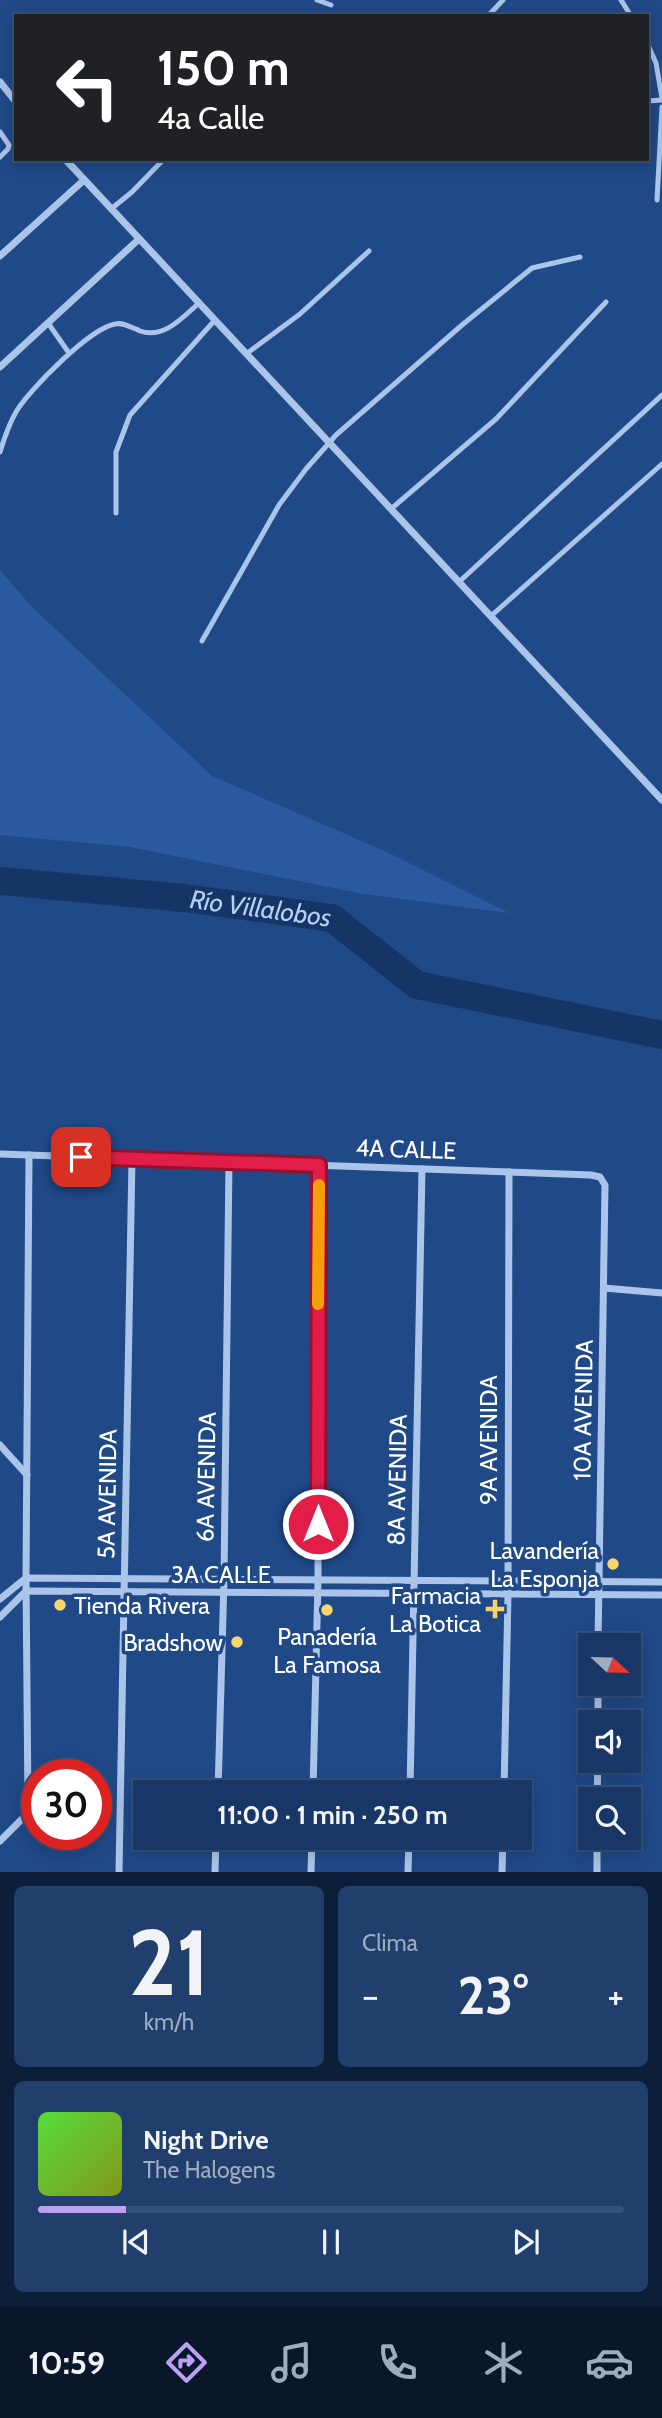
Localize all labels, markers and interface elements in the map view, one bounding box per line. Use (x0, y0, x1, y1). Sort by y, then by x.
text: 150 m (157, 38, 290, 97)
icon: left (42, 42, 133, 133)
text: 4a Calle (157, 98, 264, 137)
water label: Río Villalobos (188, 883, 333, 934)
pin (51, 1127, 111, 1187)
street label: 4A CALLE (355, 1133, 457, 1165)
icon: arrive (62, 1138, 100, 1176)
street label: 10A AVENIDA (567, 1339, 599, 1481)
street label: 9A AVENIDA (474, 1375, 503, 1505)
street label: 6A AVENIDA (190, 1411, 222, 1542)
street label: 8A AVENIDA (381, 1414, 413, 1546)
street label: 5A AVENIDA (91, 1429, 123, 1559)
position arrow (281, 1487, 355, 1561)
place label: Lavandería La Esponja (489, 1536, 599, 1593)
marker: Lavandería La Esponja (605, 1556, 621, 1572)
street label: 3A CALLE (171, 1560, 271, 1589)
place label: Farmacia La Botica (389, 1581, 481, 1638)
place label: Tienda Rivera (74, 1591, 210, 1620)
marker: Tienda Rivera (52, 1597, 68, 1613)
marker: Farmacia La Botica (487, 1601, 503, 1617)
marker: Panadería La Famosa (319, 1602, 335, 1618)
place label: Panadería La Famosa (273, 1622, 381, 1679)
place label: Bradshow (123, 1628, 224, 1657)
north arrow (578, 1633, 640, 1696)
map controls (578, 1633, 641, 1850)
marker: Bradshow (229, 1634, 245, 1650)
button: sound (578, 1710, 641, 1773)
speed limit sign: 30 (21, 1759, 112, 1850)
button: search (578, 1787, 641, 1850)
text: 11:00 · 1 min · 250 m (217, 1799, 448, 1831)
text: 21 (128, 1907, 210, 2018)
text: Clima (362, 1929, 418, 1957)
text: 23° (458, 1964, 528, 2027)
text: − (362, 1972, 379, 2019)
text: + (607, 1972, 624, 2019)
text: km/h (144, 2008, 194, 2036)
text: Night Drive (143, 2124, 269, 2156)
text: The Halogens (143, 2156, 275, 2184)
icon: previous (117, 2223, 155, 2261)
icon: pause (312, 2223, 350, 2261)
icon: next (507, 2223, 545, 2261)
icon: directions (162, 2338, 211, 2387)
icon: music (267, 2338, 316, 2387)
icon: phone (373, 2338, 422, 2387)
icon: climate (479, 2338, 528, 2387)
icon: car (585, 2338, 634, 2387)
text: 10:59 (28, 2343, 105, 2382)

